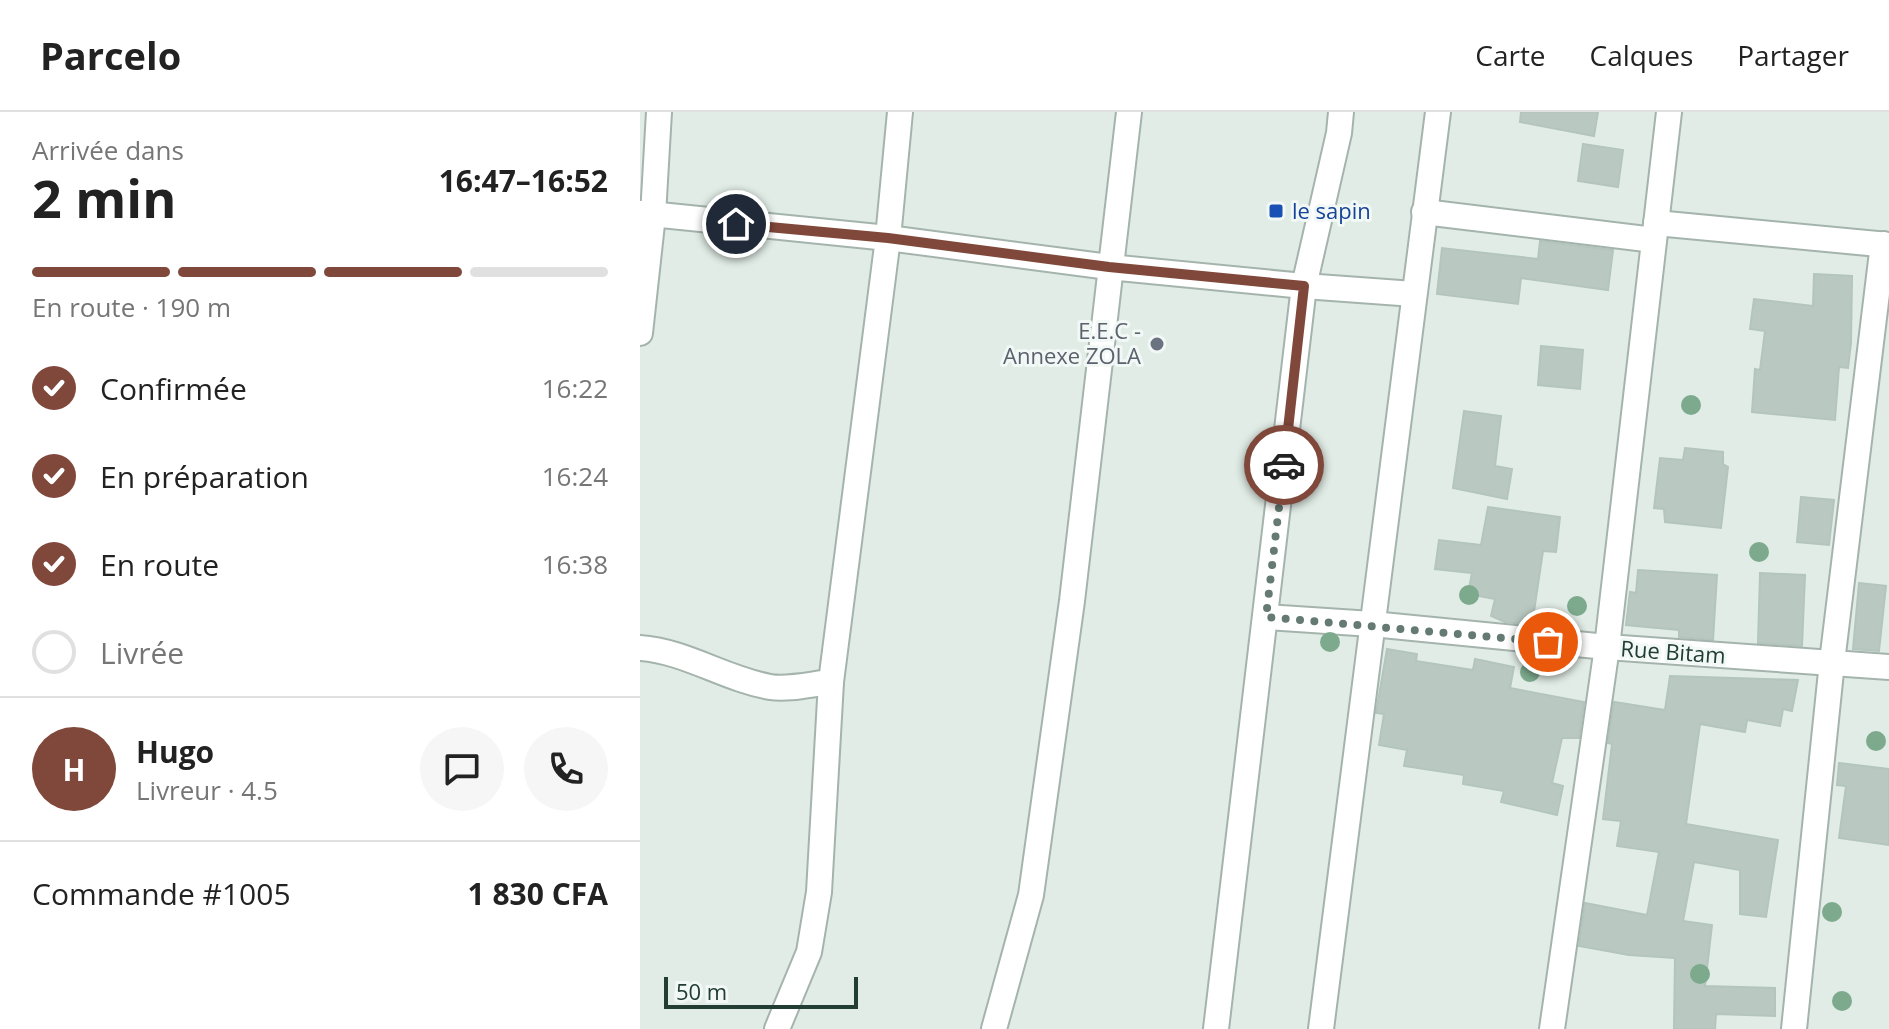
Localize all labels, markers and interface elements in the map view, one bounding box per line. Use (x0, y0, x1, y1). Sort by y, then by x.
text: Parcelo (40, 29, 181, 81)
text: Carte (1475, 36, 1546, 74)
text: Calques (1590, 36, 1693, 74)
text: Partager (1737, 36, 1849, 74)
text: Arrivée dans (32, 132, 184, 168)
text: 16:47–16:52 (439, 160, 608, 201)
text: 2 min (32, 162, 176, 233)
pin (702, 190, 770, 258)
place label: le sapin (1292, 195, 1371, 225)
icon: home (714, 202, 758, 246)
marker: le sapin (1267, 202, 1285, 220)
text: En route · 190 m (32, 289, 231, 325)
place label: E.E.C - Annexe ZOLA (1003, 315, 1141, 370)
marker: E.E.C - Annexe ZOLA (1148, 335, 1166, 353)
icon: check (32, 366, 76, 410)
text: Confirmée (100, 368, 247, 409)
text: 16:22 (542, 370, 608, 406)
courier (1244, 425, 1324, 505)
icon: car (1262, 443, 1306, 487)
icon: check (32, 454, 76, 498)
text: En préparation (100, 456, 309, 497)
text: 16:24 (542, 458, 608, 494)
icon: check (32, 542, 76, 586)
text: En route (100, 544, 219, 585)
text: 16:38 (542, 546, 608, 582)
pin (1514, 608, 1582, 676)
icon: bag (1526, 620, 1570, 664)
text: Livrée (100, 632, 184, 673)
street label: Rue Bitam (1619, 632, 1727, 670)
button: chat (420, 727, 504, 811)
button: phone (524, 727, 608, 811)
text: Hugo (136, 731, 214, 772)
text: H (63, 749, 85, 790)
text: Livreur · 4.5 (136, 772, 278, 808)
text: Commande #1005 (32, 873, 291, 914)
text: 1 830 CFA (468, 873, 608, 914)
scale bar (664, 973, 858, 1009)
text: 50 m (676, 976, 727, 1006)

